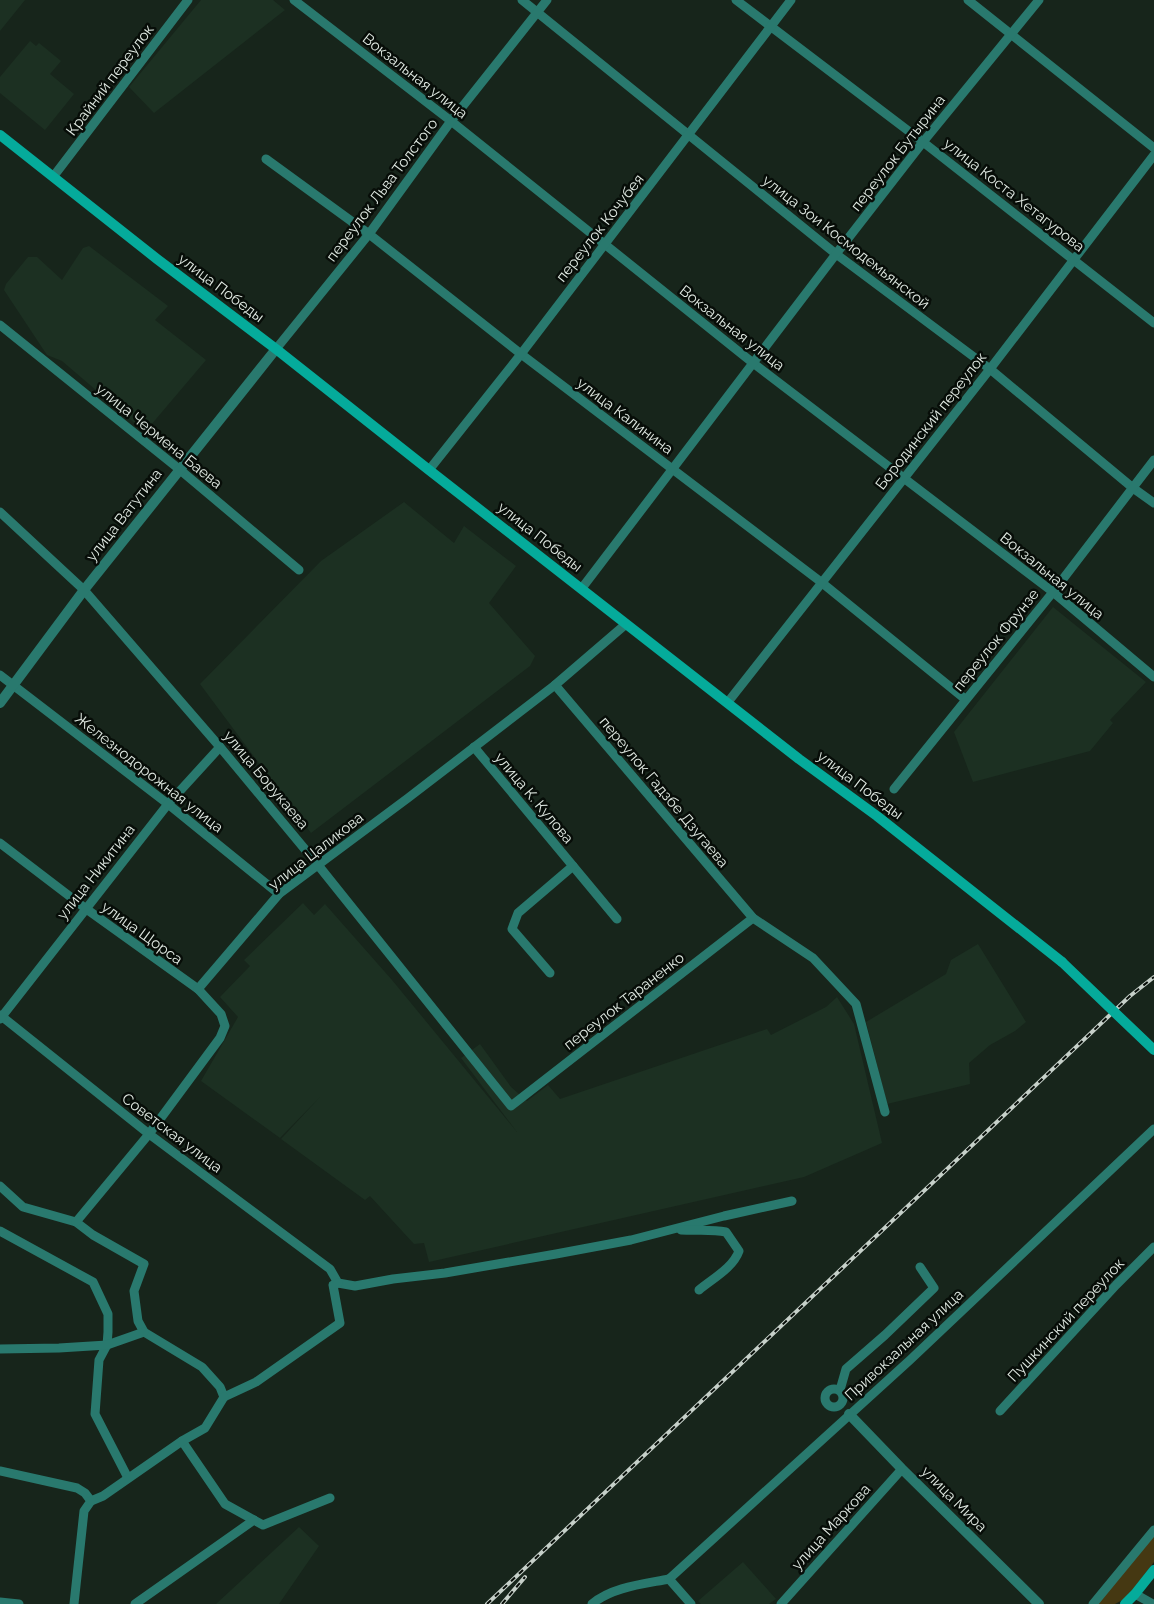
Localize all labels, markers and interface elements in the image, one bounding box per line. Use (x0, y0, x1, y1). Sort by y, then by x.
street label: Крайний переулок (62, 21, 158, 139)
street label: Вокзальная улица (359, 29, 471, 123)
street label: переулок Бутырина (847, 91, 949, 215)
street label: переулок Льва Толстого (322, 115, 442, 265)
street label: улица Коста Хетагурова (940, 134, 1088, 256)
street label: переулок Кочубея (552, 170, 648, 286)
street label: улица Зои Космодемьянской (759, 171, 933, 313)
street label: улица Победы (175, 250, 267, 326)
street label: Вокзальная улица (676, 281, 788, 375)
street label: Бородинский переулок (872, 349, 990, 493)
street label: улица Калинина (573, 374, 677, 458)
street label: улица Чермена Баева (92, 380, 226, 492)
street label: улица Ватутина (82, 465, 166, 565)
street label: улица Победы (494, 498, 586, 576)
street label: Вокзальная улица (997, 529, 1107, 623)
street label: переулок Фрунзе (949, 585, 1043, 695)
street label: Железнодорожная улица (71, 710, 227, 836)
street label: переулок Гадзбе Дзугаева (596, 713, 732, 871)
street label: улица Борукаева (220, 727, 312, 833)
street label: улица Победы (814, 747, 906, 823)
street label: улица К. Кулова (491, 749, 577, 847)
street label: улица Цаликова (265, 808, 367, 894)
street label: улица Никитина (53, 821, 139, 923)
street label: улица Щорса (98, 898, 186, 968)
street label: переулок Тараненко (560, 948, 688, 1054)
street label: Советская улица (118, 1089, 226, 1177)
street label: Пушкинский переулок (1004, 1254, 1128, 1386)
street label: Привокзальная улица (841, 1286, 967, 1404)
street label: улица Мира (917, 1462, 991, 1536)
street label: улица Маркова (788, 1480, 874, 1574)

